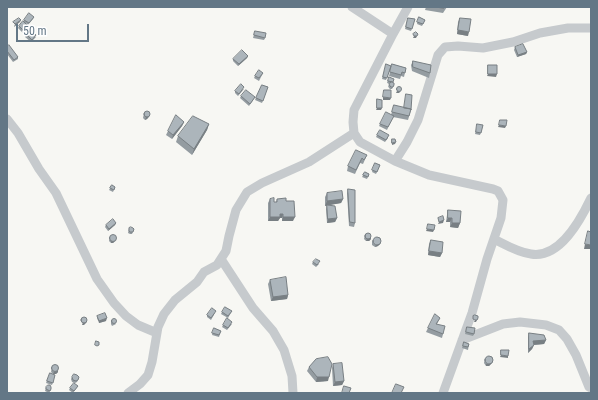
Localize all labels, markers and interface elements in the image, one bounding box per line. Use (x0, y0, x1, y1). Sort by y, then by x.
scale bar (18, 16, 91, 42)
text: 50 m (23, 24, 47, 38)

